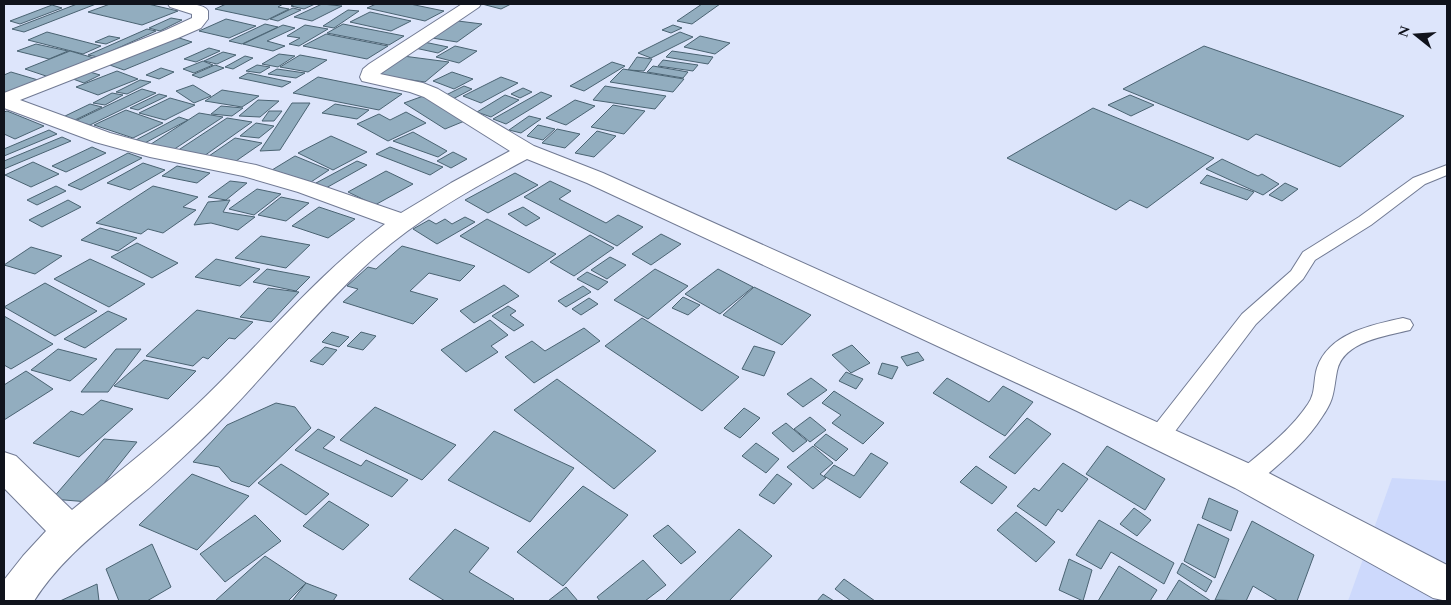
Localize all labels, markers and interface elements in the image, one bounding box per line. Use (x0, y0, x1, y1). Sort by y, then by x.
north arrow (1391, 10, 1441, 60)
text: N (1392, 23, 1416, 40)

